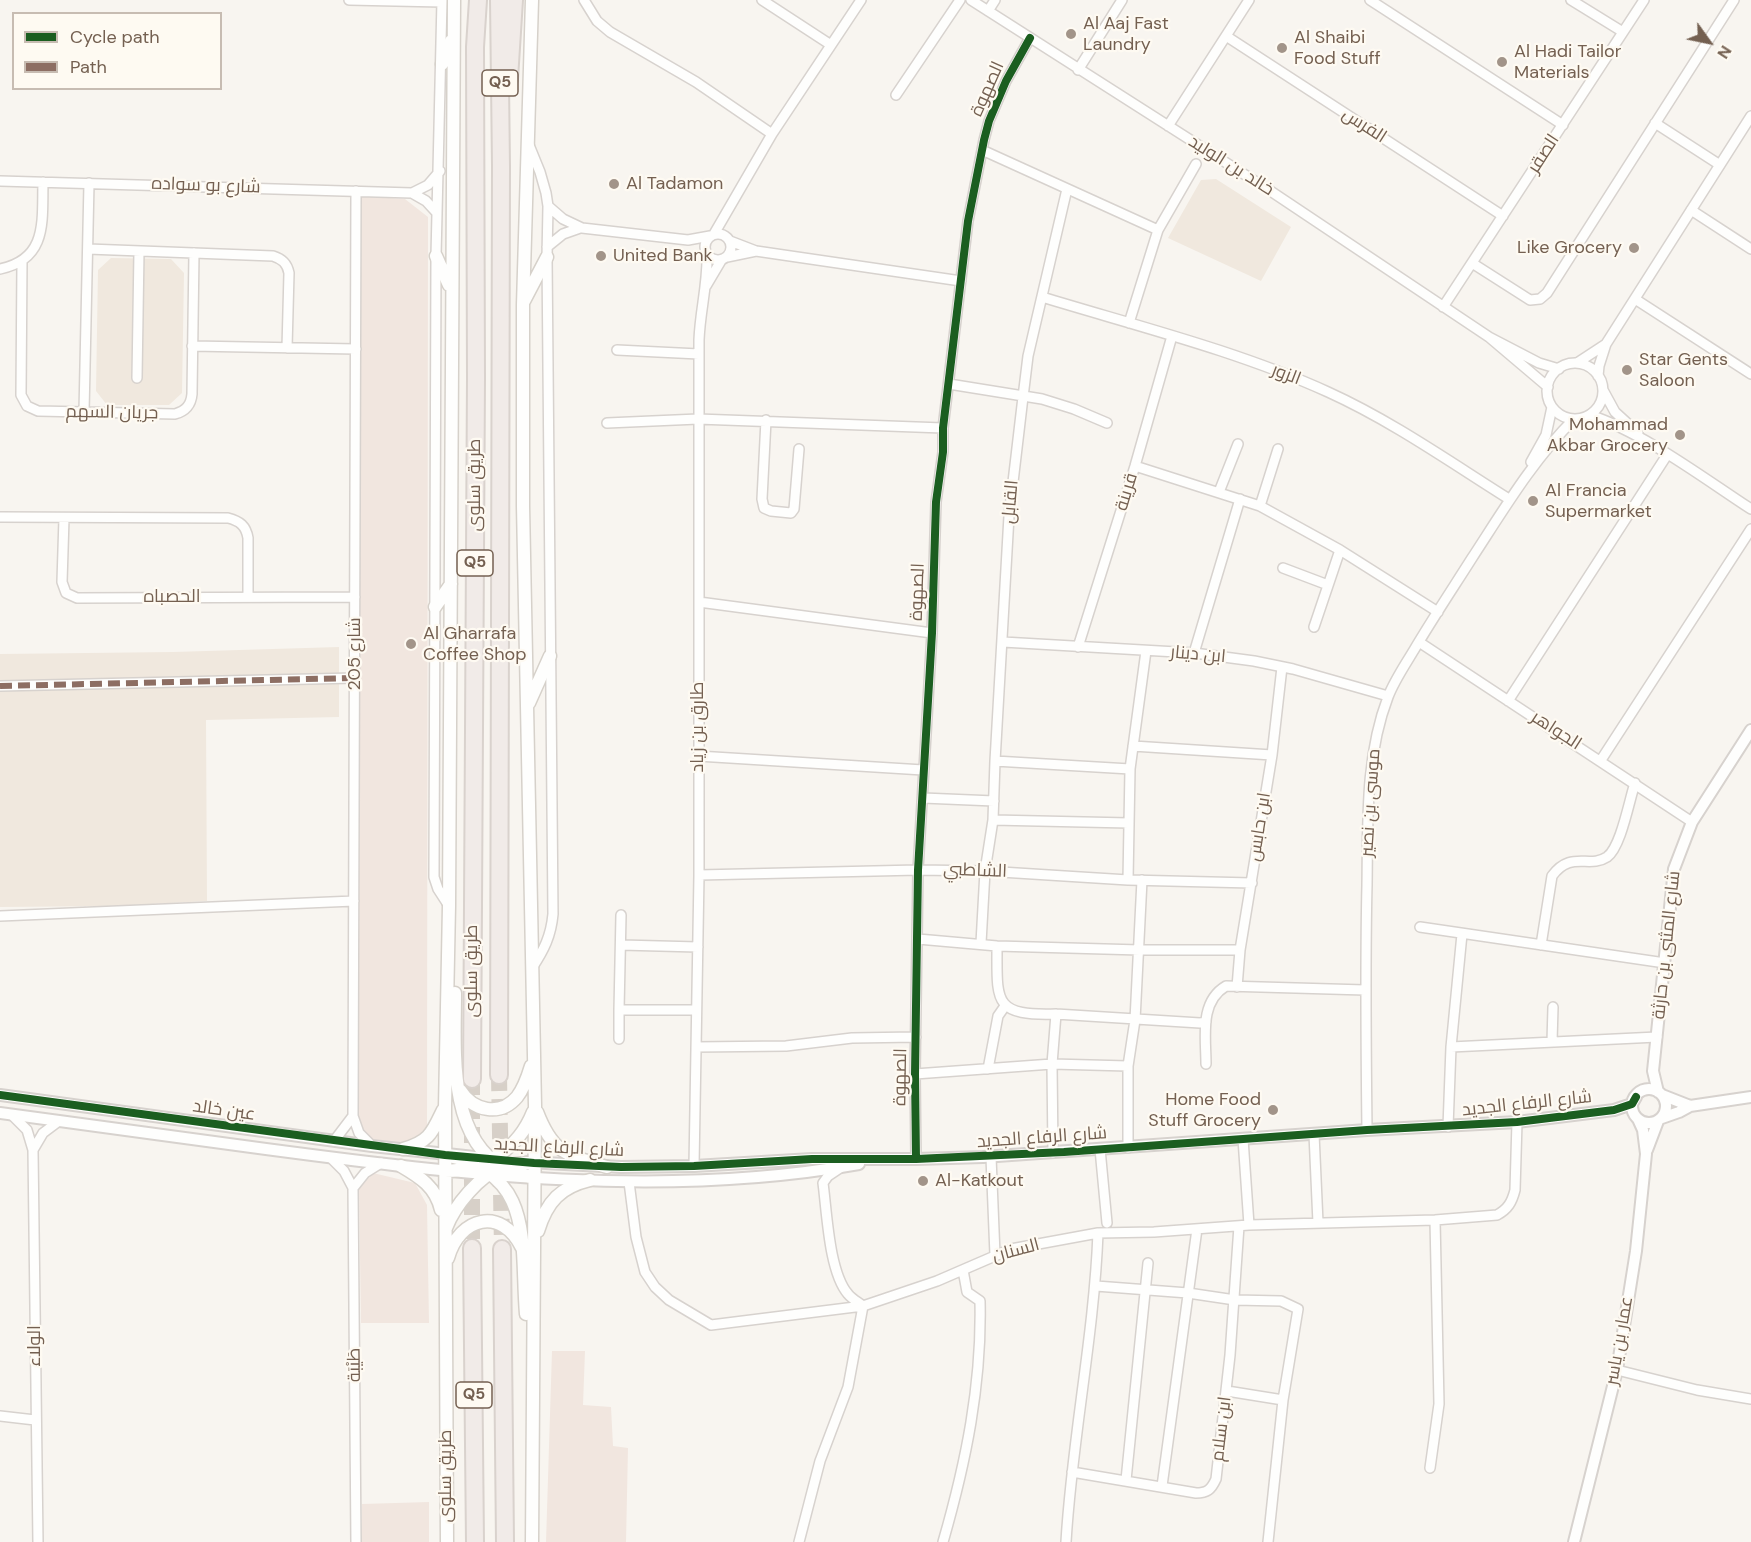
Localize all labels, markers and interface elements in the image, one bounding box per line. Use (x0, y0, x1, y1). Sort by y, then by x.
legend (12, 12, 222, 90)
north arrow (1679, 12, 1739, 72)
place label: Al Aaj Fast Laundry (1083, 13, 1169, 56)
text: Cycle path (70, 25, 160, 49)
marker: Al Aaj Fast Laundry (1064, 27, 1078, 41)
place label: Al Shaibi Food Stuff (1294, 27, 1381, 70)
marker: Al Shaibi Food Stuff (1275, 41, 1289, 55)
place label: Al Hadi Tailor Materials (1514, 41, 1621, 84)
text: N (1713, 41, 1737, 63)
text: Path (70, 55, 107, 79)
marker: Al Hadi Tailor Materials (1495, 55, 1509, 69)
street label: الصهوة (966, 58, 1010, 120)
road number: Q5 (482, 70, 518, 96)
street label: الفرس (1338, 104, 1390, 148)
street label: الصقر (1523, 130, 1565, 178)
street label: خالد بن الوليد (1184, 131, 1278, 201)
street label: شارع بو سواده (151, 173, 261, 199)
place label: Al Tadamon (626, 173, 723, 195)
marker: Al Tadamon (607, 177, 621, 191)
place label: Like Grocery (1517, 237, 1622, 259)
marker: Like Grocery (1627, 241, 1641, 255)
place label: United Bank (613, 245, 713, 267)
marker: United Bank (594, 249, 608, 263)
place label: Star Gents Saloon (1639, 349, 1728, 392)
street label: الزور (1268, 360, 1304, 390)
marker: Star Gents Saloon (1620, 363, 1634, 377)
street label: جريان السهم (65, 401, 159, 425)
place label: Mohammad Akbar Grocery (1547, 414, 1668, 456)
marker: Mohammad Akbar Grocery (1673, 428, 1687, 442)
street label: طريق سلوى (464, 439, 486, 531)
street label: قرينة (1111, 471, 1143, 513)
street label: القابل (998, 479, 1024, 525)
place label: Al Francia Supermarket (1545, 480, 1652, 522)
marker: Al Francia Supermarket (1526, 494, 1540, 508)
road number: Q5 (457, 550, 493, 576)
street label: الصهوة (906, 563, 930, 621)
street label: الحصباه (143, 586, 201, 608)
street label: شارع 205 (344, 617, 366, 691)
place label: Al Gharrafa Coffee Shop (423, 623, 526, 666)
marker: Al Gharrafa Coffee Shop (404, 637, 418, 651)
street label: ابن دينار (1169, 642, 1227, 668)
street label: طارق بن زياد (687, 682, 709, 772)
street label: الجواهر (1527, 707, 1585, 755)
street label: موسى بن نصير (1356, 748, 1386, 858)
street label: ابن حابس (1244, 791, 1276, 863)
street label: الشاطبي (943, 859, 1007, 883)
street label: شارع المثنى بن حارثة (1648, 870, 1686, 1020)
street label: طريق سلوى (461, 925, 483, 1017)
street label: الصهوة (890, 1048, 912, 1106)
street label: شارع الرفاع الجديد (1461, 1086, 1593, 1122)
place label: Home Food Stuff Grocery (1148, 1089, 1261, 1132)
street label: عين خالد (191, 1096, 257, 1126)
marker: Home Food Stuff Grocery (1266, 1103, 1280, 1117)
street label: شارع الرفاع الجديد (976, 1123, 1108, 1153)
street label: شارع الرفاع الجديد (493, 1134, 625, 1162)
place label: Al-Katkout (935, 1170, 1024, 1192)
marker: Al-Katkout (916, 1174, 930, 1188)
street label: السنان (990, 1234, 1042, 1268)
street label: عمار بن ياسر (1602, 1295, 1638, 1387)
street label: الولاء (24, 1325, 46, 1367)
street label: طَيْبَة (344, 1348, 366, 1382)
road number: Q5 (456, 1382, 492, 1408)
street label: ابن سلام (1207, 1395, 1237, 1463)
street label: طريق سلوى (435, 1430, 457, 1522)

